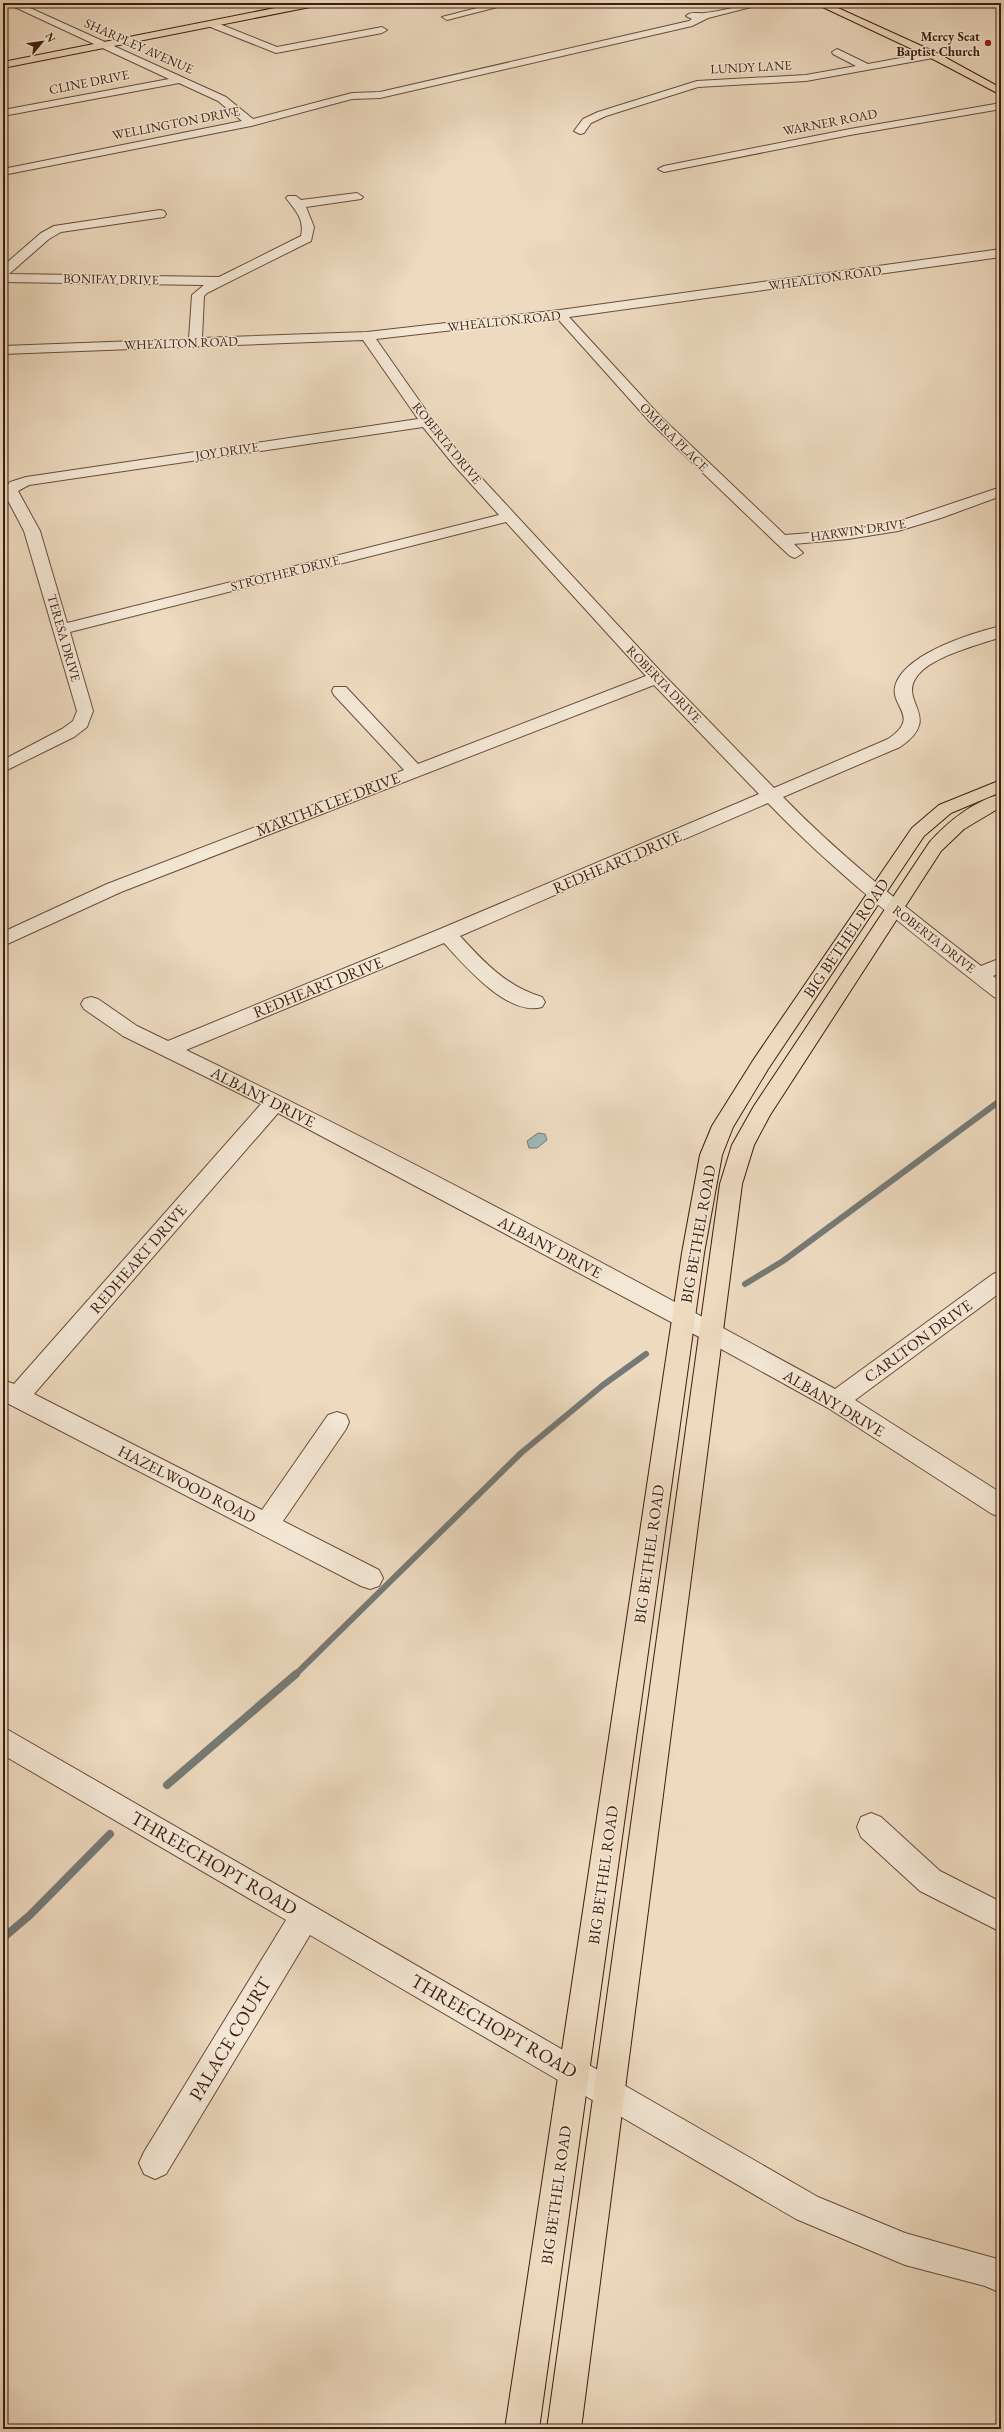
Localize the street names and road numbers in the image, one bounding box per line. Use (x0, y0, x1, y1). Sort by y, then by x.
street label: SHARPLEY AVENUE (82, 14, 196, 78)
street label: LUNDY LANE (710, 56, 792, 78)
street label: CLINE DRIVE (48, 66, 130, 98)
street label: WELLINGTON DRIVE (111, 102, 241, 144)
street label: WARNER ROAD (781, 105, 879, 139)
street label: WHEALTON ROAD (768, 262, 883, 294)
street label: BONIFAY DRIVE (63, 270, 159, 288)
street label: WHEALTON ROAD (447, 307, 562, 335)
street label: WHEALTON ROAD (124, 333, 238, 353)
street label: ROBERTA DRIVE (409, 398, 485, 488)
street label: OMERA PLACE (636, 399, 712, 475)
street label: JOY DRIVE (193, 438, 260, 464)
street label: HARWIN DRIVE (809, 515, 907, 545)
street label: STROTHER DRIVE (229, 551, 341, 595)
street label: TERESA DRIVE (43, 592, 85, 684)
street label: ROBERTA DRIVE (623, 642, 705, 726)
street label: MARTHA LEE DRIVE (253, 767, 403, 841)
street label: REDHEART DRIVE (549, 825, 685, 899)
street label: BIG BETHEL ROAD (798, 874, 894, 1002)
street label: ROBERTA DRIVE (889, 901, 979, 977)
street label: REDHEART DRIVE (250, 951, 386, 1023)
street label: ALBANY DRIVE (206, 1061, 319, 1132)
street label: BIG BETHEL ROAD (676, 1163, 720, 1305)
street label: REDHEART DRIVE (85, 1200, 191, 1318)
street label: ALBANY DRIVE (494, 1210, 606, 1283)
street label: CARLTON DRIVE (860, 1295, 976, 1387)
street label: ALBANY DRIVE (779, 1364, 889, 1442)
street label: HAZELWOOD ROAD (114, 1440, 260, 1528)
street label: BIG BETHEL ROAD (629, 1483, 669, 1625)
street label: BIG BETHEL ROAD (583, 1804, 623, 1946)
street label: THREECHOPT ROAD (126, 1805, 302, 1921)
street label: THREECHOPT ROAD (406, 1968, 582, 2084)
street label: PALACE COURT (183, 1972, 277, 2105)
street label: BIG BETHEL ROAD (536, 2124, 576, 2266)

